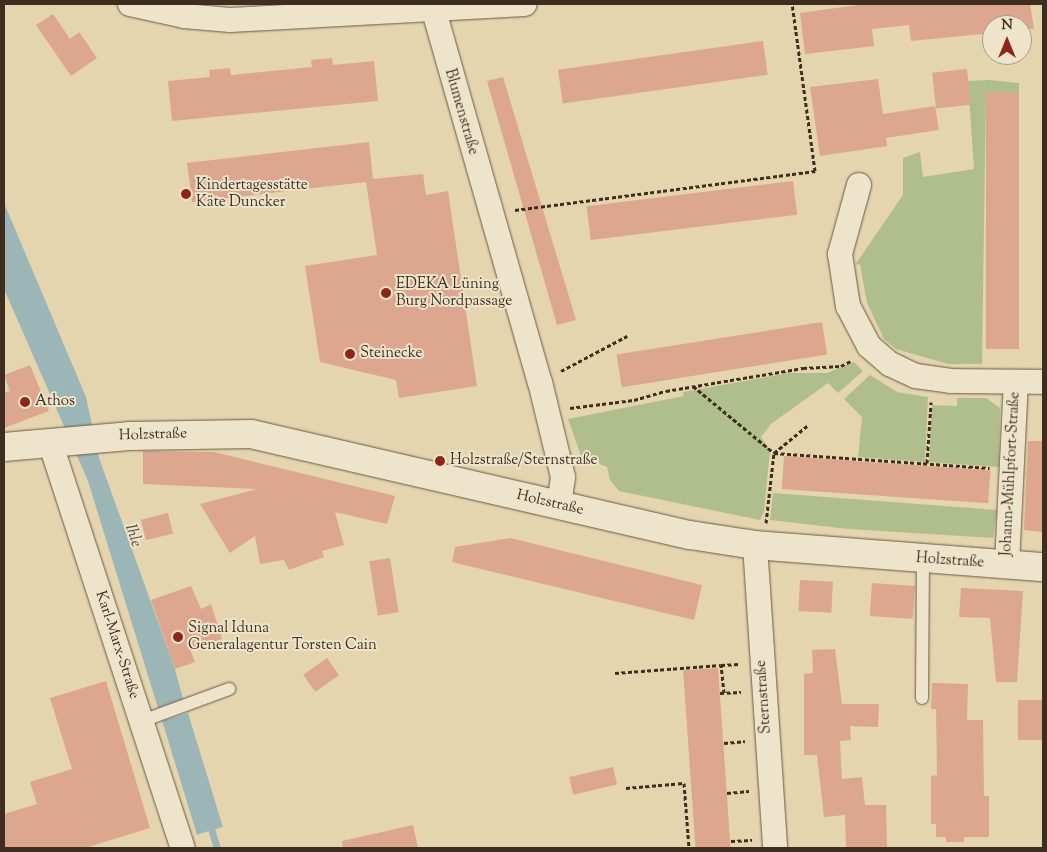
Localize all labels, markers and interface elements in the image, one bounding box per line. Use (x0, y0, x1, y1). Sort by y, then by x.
north arrow (982, 15, 1032, 65)
text: N (1001, 16, 1013, 36)
street label: Blumenstraße (440, 67, 482, 157)
place label: Kindertagesstätte Käte Duncker (196, 176, 308, 211)
marker: Kindertagesstätte Käte Duncker (180, 188, 192, 200)
place label: EDEKA Lüning Burg Nordpassage (396, 275, 512, 310)
marker: EDEKA Lüning Burg Nordpassage (380, 287, 392, 299)
place label: Steinecke (360, 345, 423, 363)
marker: Steinecke (344, 348, 356, 360)
street label: Johann-Mühlpfort-Straße (998, 391, 1024, 557)
place label: Athos (35, 393, 75, 411)
marker: Athos (19, 396, 31, 408)
street label: Holzstraße (119, 425, 187, 445)
place label: Holzstraße/Sternstraße (450, 452, 598, 470)
marker: Holzstraße/Sternstraße (434, 455, 446, 467)
street label: Holzstraße (515, 487, 585, 519)
water label: Ihle (119, 522, 145, 550)
street label: Holzstraße (915, 550, 985, 572)
street label: Karl-Marx-Straße (91, 589, 143, 701)
place label: Signal Iduna Generalagentur Torsten Cain (188, 619, 377, 654)
marker: Signal Iduna Generalagentur Torsten Cain (172, 631, 184, 643)
street label: Sternstraße (752, 659, 776, 735)

